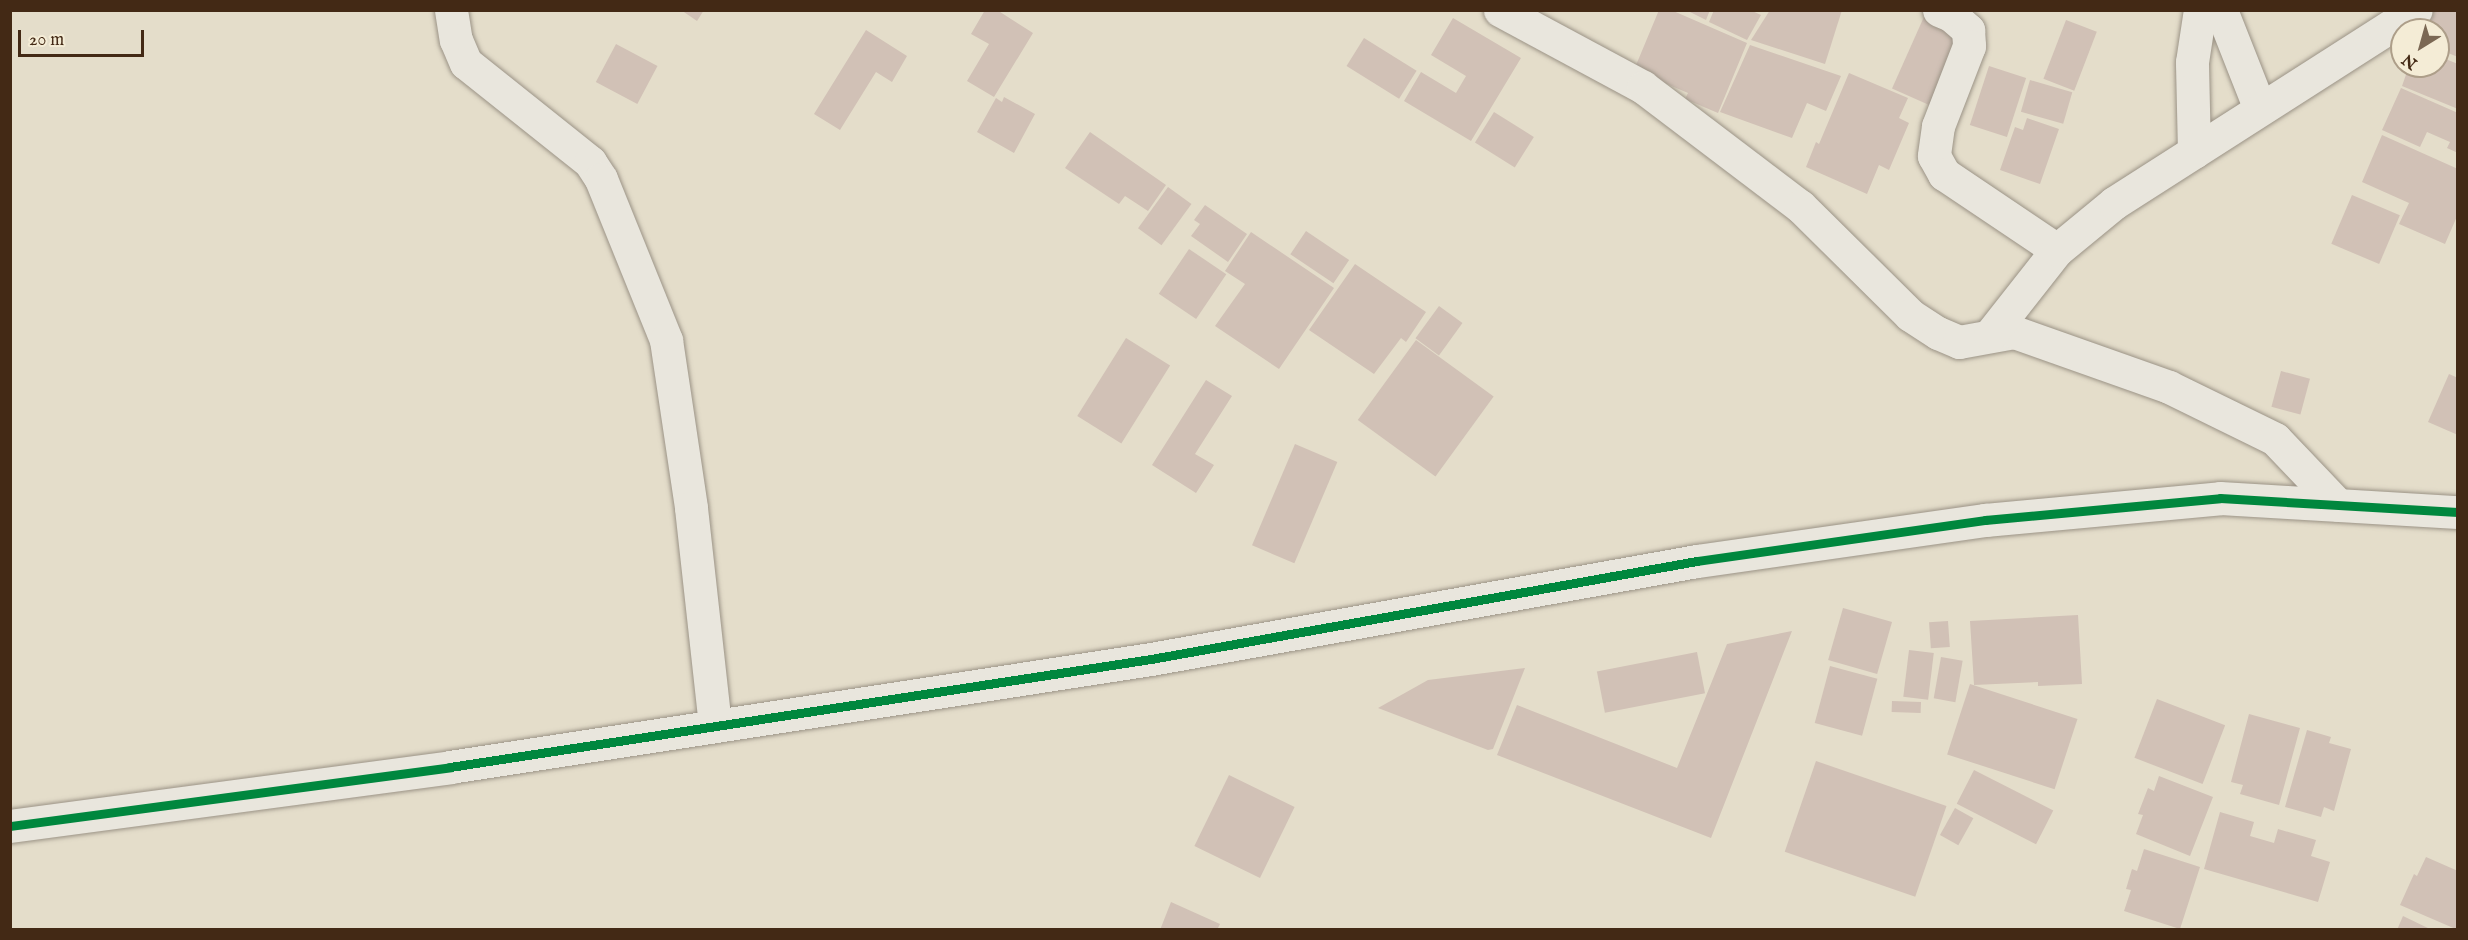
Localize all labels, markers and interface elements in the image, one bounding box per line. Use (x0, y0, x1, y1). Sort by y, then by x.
scale bar (21, 18, 147, 56)
north arrow (2390, 18, 2450, 78)
text: 20 m (29, 29, 64, 52)
text: N (2399, 49, 2422, 73)

